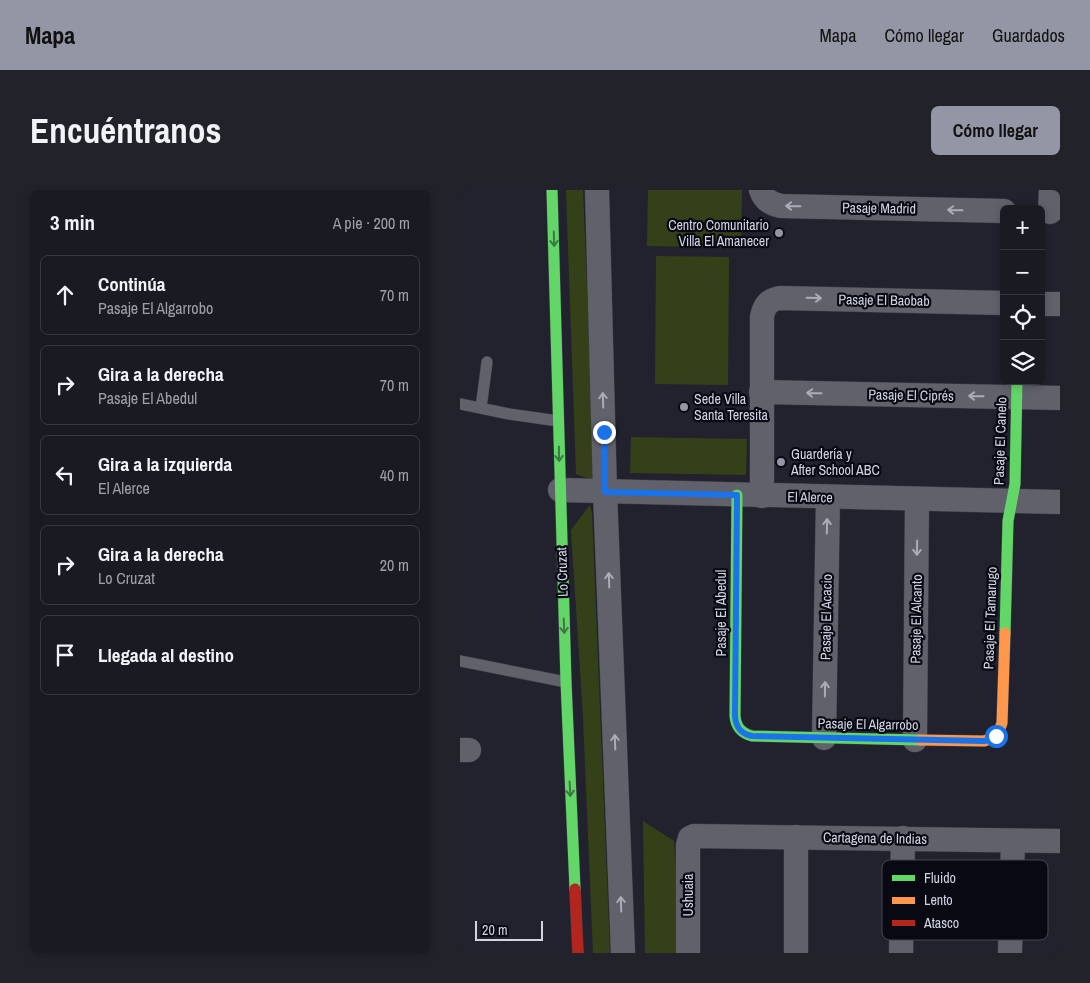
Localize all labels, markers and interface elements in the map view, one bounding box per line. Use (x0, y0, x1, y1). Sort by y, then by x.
text: Mapa (25, 19, 75, 51)
text: Mapa (819, 23, 856, 48)
text: Cómo llegar (884, 23, 964, 48)
text: Guardados (992, 23, 1065, 48)
button: Cómo llegar (931, 106, 1060, 155)
text: Encuéntranos (30, 107, 221, 154)
street label: Pasaje Madrid (842, 198, 916, 218)
one-way arrow (785, 201, 801, 211)
one-way arrow (947, 205, 964, 215)
map controls (1000, 205, 1045, 385)
button: + (1000, 205, 1045, 250)
text: 3 min (50, 208, 95, 237)
text: A pie · 200 m (333, 212, 410, 234)
place label: Centro Comunitario Villa El Amanecer (668, 216, 769, 250)
marker: Centro Comunitario Villa El Amanecer (773, 227, 785, 239)
one-way arrow (549, 230, 559, 246)
button: − (1000, 250, 1045, 295)
text: Continúa (98, 271, 166, 297)
icon: ahead (51, 281, 79, 309)
text: 70 m (380, 284, 409, 306)
street label: Pasaje El Baobab (838, 290, 930, 310)
one-way arrow (805, 294, 821, 303)
button: locate (1000, 295, 1045, 340)
text: Pasaje El Algarrobo (98, 297, 213, 319)
button: layers (1000, 340, 1045, 385)
text: Gira a la derecha (98, 361, 224, 387)
icon: right (51, 371, 79, 399)
text: 70 m (380, 374, 409, 396)
street label: Pasaje El Ciprés (868, 385, 954, 405)
text: Pasaje El Abedul (98, 387, 197, 409)
one-way arrow (806, 388, 822, 398)
place label: Sede Villa Santa Teresita (694, 390, 768, 424)
one-way arrow (598, 392, 608, 408)
one-way arrow (969, 392, 985, 401)
street label: Pasaje El Canelo (989, 397, 1011, 485)
marker: Sede Villa Santa Teresita (678, 401, 690, 413)
route end (593, 421, 616, 444)
one-way arrow (554, 445, 564, 461)
place label: Guardería y After School ABC (790, 445, 880, 479)
text: Gira a la izquierda (98, 451, 232, 477)
marker: Guardería y After School ABC (775, 456, 787, 468)
icon: left (51, 461, 79, 489)
text: 40 m (380, 464, 409, 486)
text: El Alerce (98, 477, 150, 499)
street label: El Alerce (787, 488, 833, 506)
one-way arrow (822, 519, 832, 535)
one-way arrow (912, 539, 922, 555)
text: Gira a la derecha (98, 541, 224, 567)
street label: Lo Cruzat (552, 547, 572, 597)
icon: right (51, 551, 79, 579)
text: 20 m (380, 554, 409, 576)
street label: Pasaje El Tamarugo (979, 566, 1001, 670)
text: Lo Cruzat (98, 567, 155, 589)
street label: Pasaje El Abedul (712, 570, 730, 656)
one-way arrow (604, 572, 613, 588)
street label: Pasaje El Acacio (816, 574, 836, 660)
street label: Pasaje El Alcanto (906, 574, 926, 664)
one-way arrow (559, 618, 569, 634)
icon: arrive (51, 641, 79, 669)
text: Llegada al destino (98, 642, 234, 668)
one-way arrow (820, 681, 830, 698)
street label: Pasaje El Algarrobo (817, 714, 919, 734)
route start (985, 725, 1008, 748)
one-way arrow (610, 734, 619, 750)
one-way arrow (566, 781, 575, 797)
street label: Cartagena de Indias (823, 828, 927, 848)
legend (882, 860, 1048, 940)
text: Fluido (924, 869, 956, 887)
street label: Ushuaia (679, 873, 697, 916)
text: Lento (924, 891, 953, 909)
one-way arrow (616, 897, 625, 913)
text: Atasco (923, 914, 959, 932)
scale bar (475, 918, 542, 941)
text: 20 m (482, 921, 508, 939)

